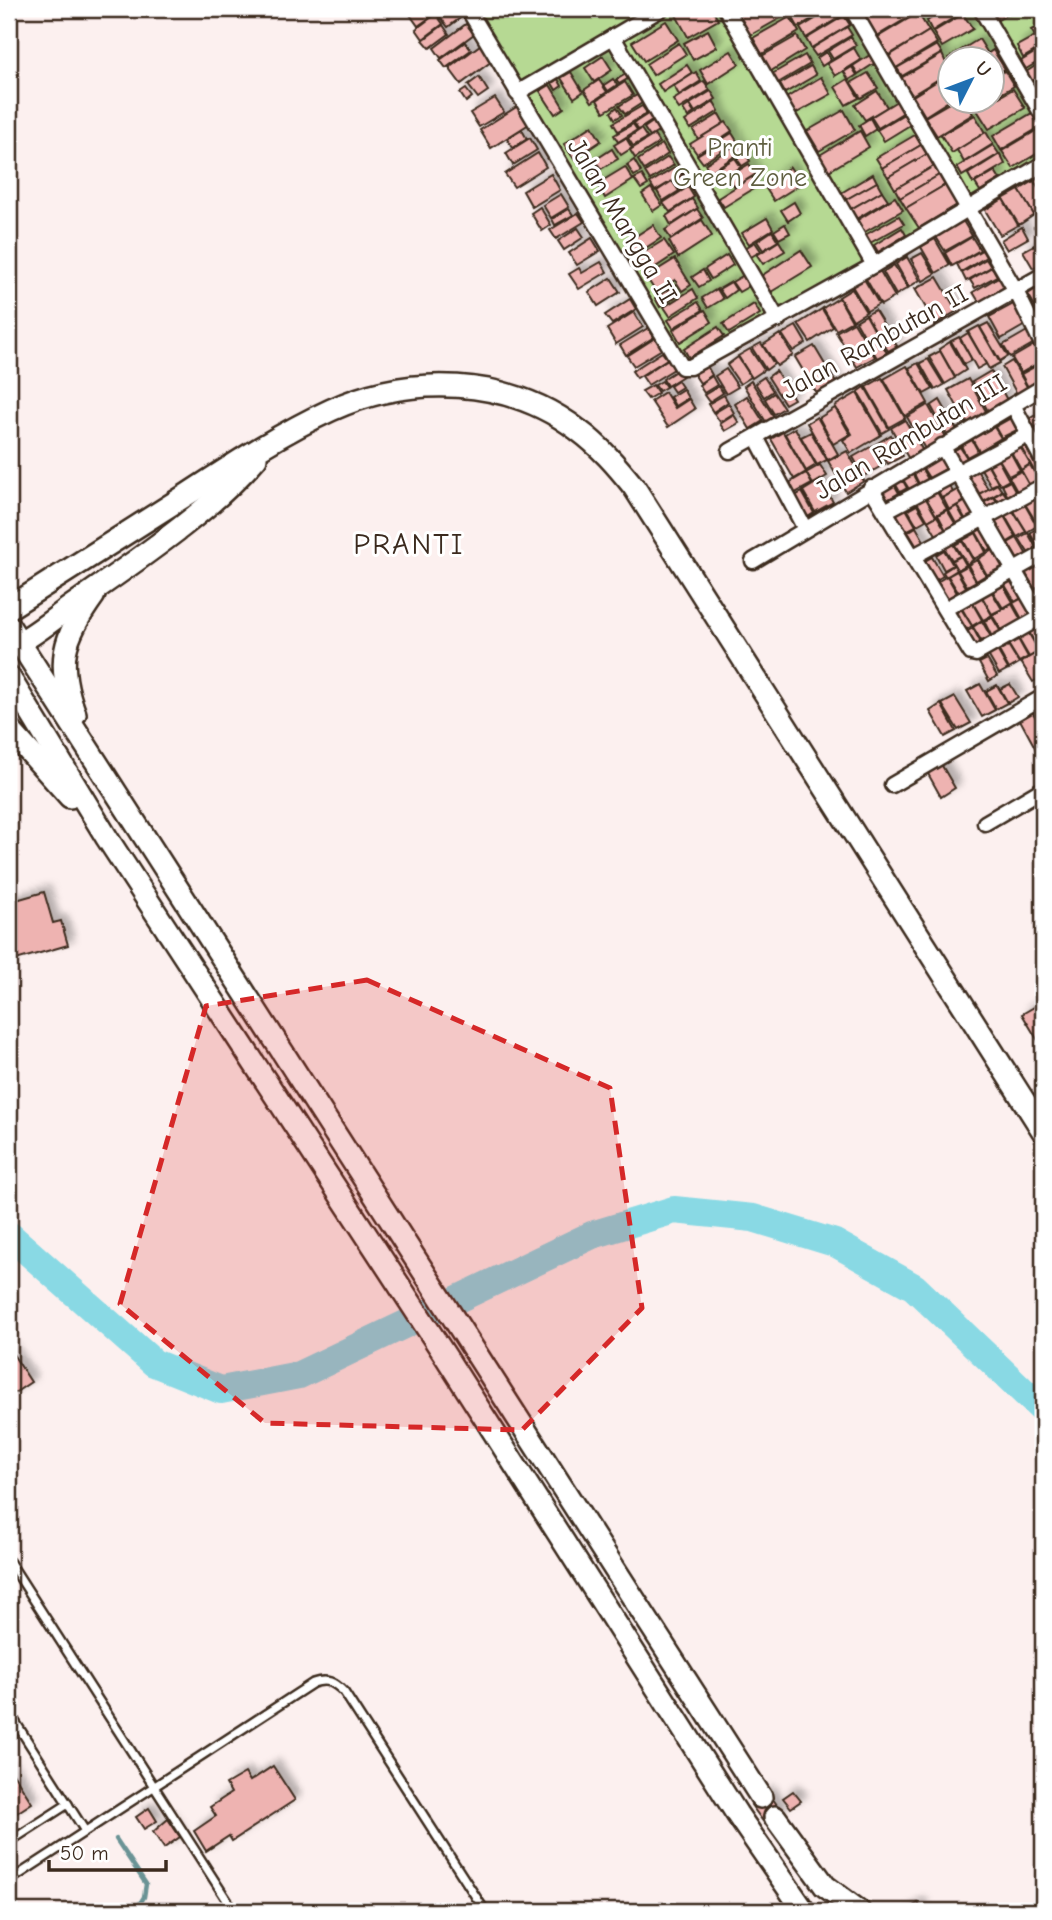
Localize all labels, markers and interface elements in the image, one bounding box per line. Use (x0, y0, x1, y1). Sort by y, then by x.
north arrow (936, 46, 1006, 116)
text: U (970, 57, 995, 81)
street label: Jalan Mangga II (561, 133, 683, 309)
park label: Pranti Green Zone (673, 133, 807, 193)
street label: Jalan Rambutan II (777, 278, 973, 406)
street label: Jalan Rambutan III (810, 368, 1012, 506)
district label: PRANTI (353, 527, 465, 562)
scale bar (49, 1829, 166, 1873)
text: 50 m (60, 1841, 109, 1865)

